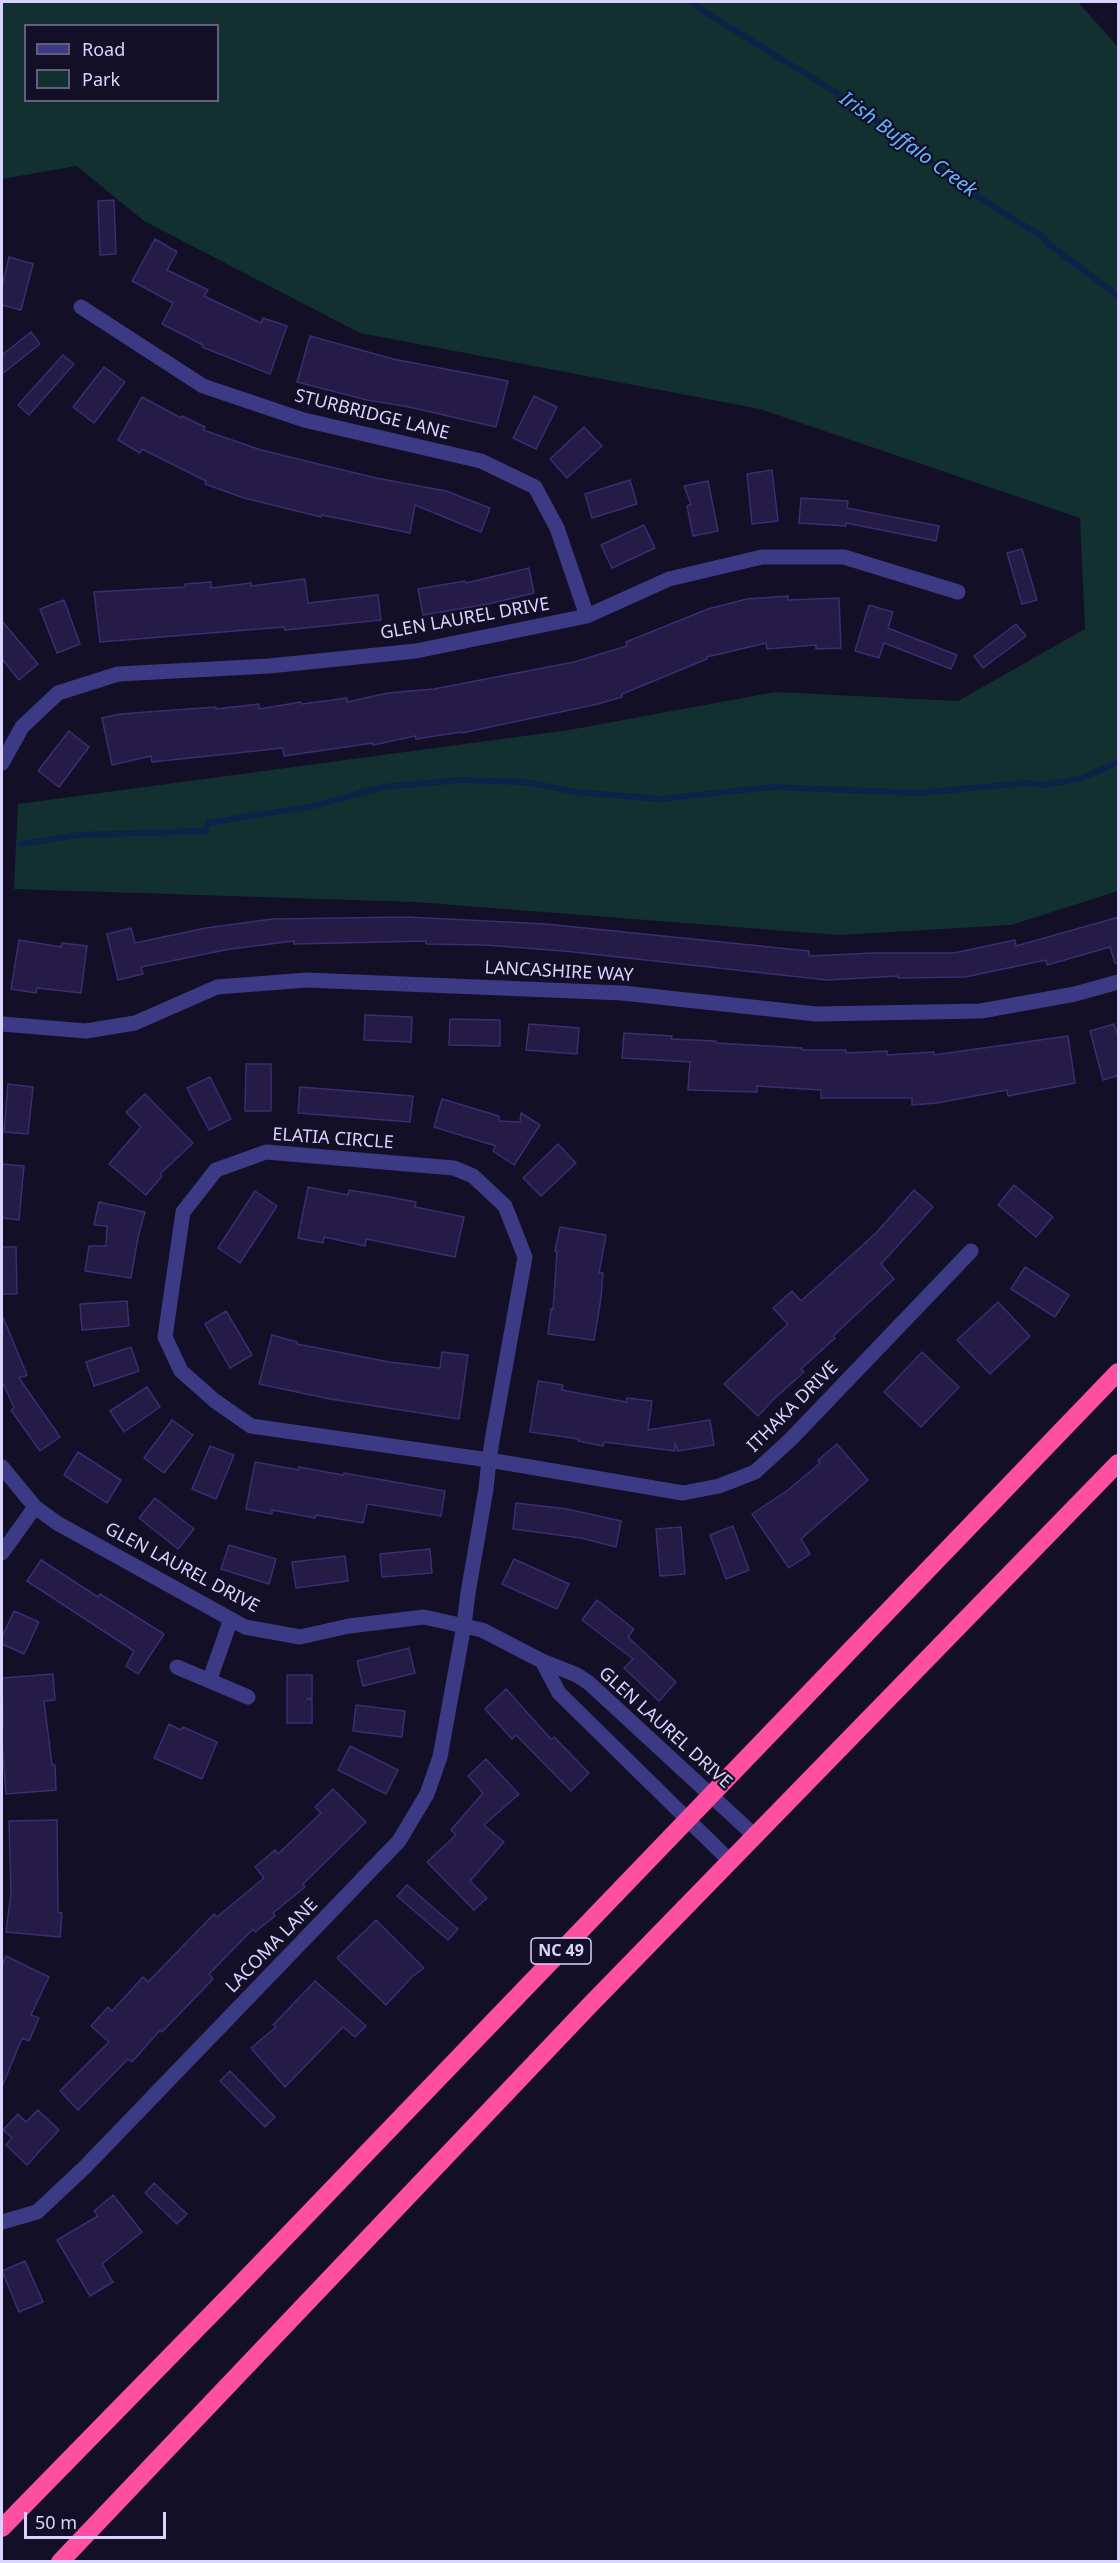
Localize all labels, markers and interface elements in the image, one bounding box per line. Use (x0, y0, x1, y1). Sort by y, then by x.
legend (24, 24, 219, 102)
text: Road (82, 37, 125, 61)
text: Park (82, 67, 120, 91)
water label: Irish Buffalo Creek (835, 87, 981, 203)
street label: STURBRIDGE LANE (292, 385, 452, 445)
street label: GLEN LAUREL DRIVE (379, 593, 551, 645)
street label: LANCASHIRE WAY (484, 957, 634, 987)
street label: ELATIA CIRCLE (272, 1124, 394, 1154)
street label: ITHAKA DRIVE (743, 1357, 843, 1457)
street label: GLEN LAUREL DRIVE (101, 1518, 263, 1618)
street label: GLEN LAUREL DRIVE (594, 1663, 736, 1793)
street label: LACOMA LANE (222, 1894, 322, 1998)
road number: NC 49 (531, 1938, 591, 1964)
scale bar (27, 2500, 170, 2538)
text: 50 m (35, 2510, 77, 2534)

